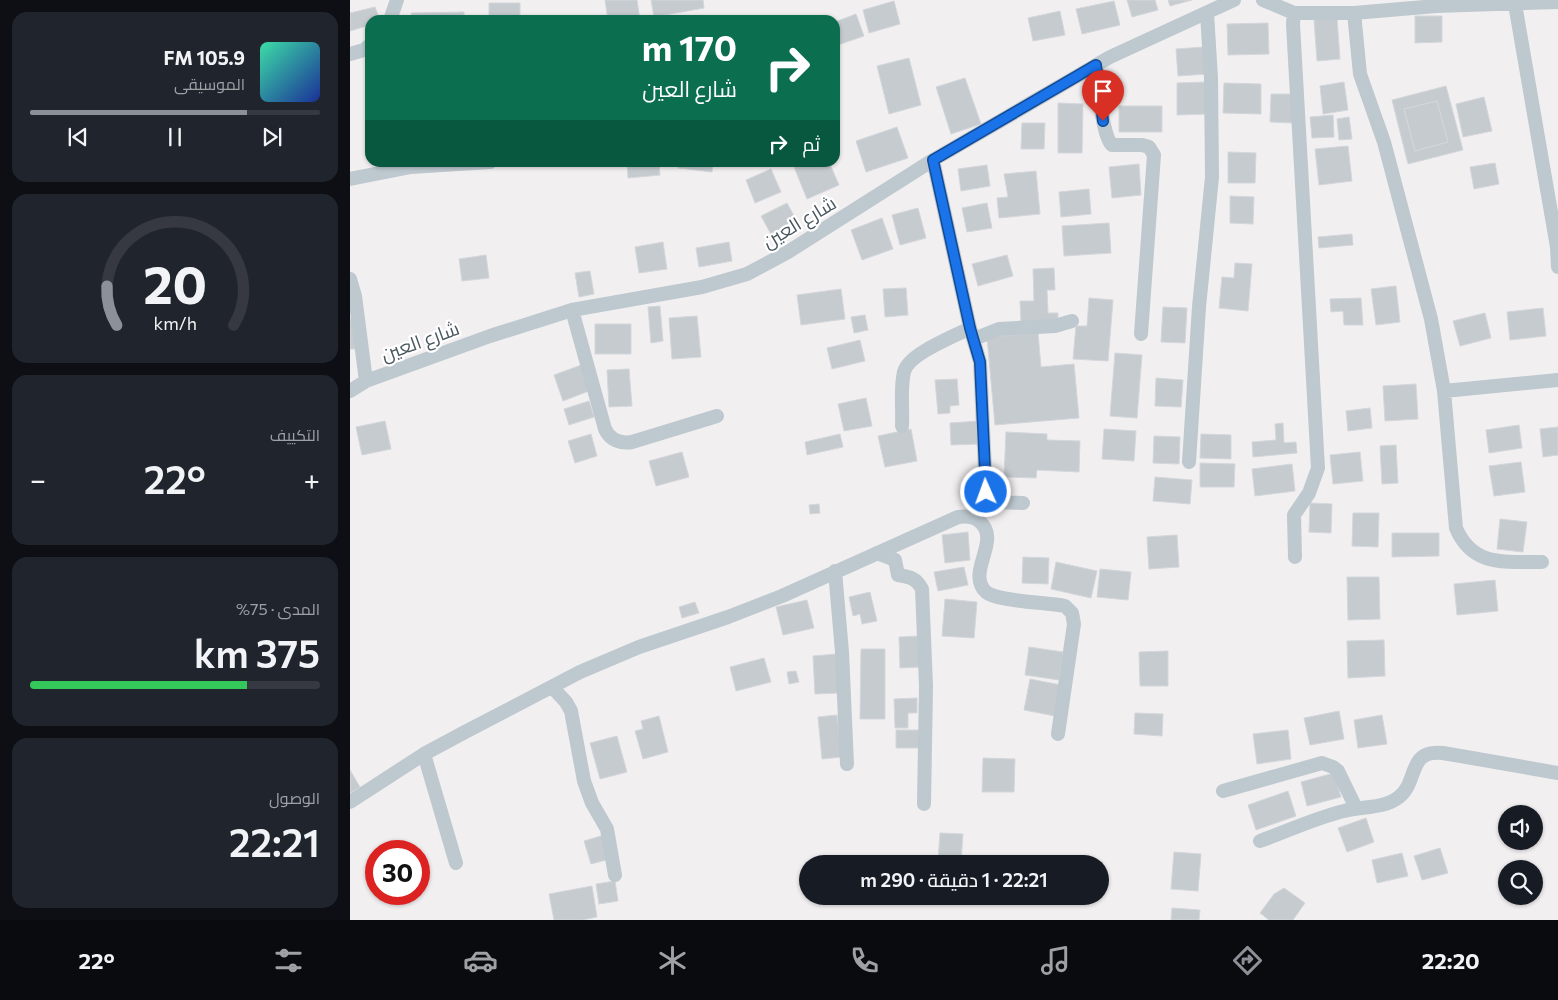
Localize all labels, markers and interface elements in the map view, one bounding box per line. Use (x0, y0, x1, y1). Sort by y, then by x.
text: 170 m (642, 25, 737, 68)
icon: right (755, 35, 820, 100)
text: 105.9 FM (164, 46, 245, 69)
pin (1082, 70, 1124, 121)
text: الموسيقى (174, 74, 245, 93)
text: شارع العين (642, 75, 737, 102)
icon: arrive (1089, 77, 1117, 105)
icon: previous (64, 123, 92, 151)
icon: pause (161, 123, 189, 151)
icon: next (258, 123, 286, 151)
icon: right (764, 130, 792, 158)
text: ثم (802, 132, 820, 155)
street label: شارع العين (758, 191, 841, 255)
text: 20 (143, 251, 207, 315)
text: km/h (153, 312, 197, 334)
street label: شارع العين (377, 316, 463, 368)
text: التكييف (270, 425, 320, 444)
text: 22° (144, 455, 206, 502)
text: − (30, 462, 46, 496)
text: + (304, 462, 320, 496)
position arrow (959, 465, 1011, 517)
text: المدى · 75% (236, 599, 320, 618)
text: 375 km (194, 629, 320, 676)
text: الوصول (269, 788, 320, 807)
map controls (1498, 805, 1543, 905)
button: sound (1498, 805, 1543, 850)
text: 22:21 (229, 818, 320, 865)
speed limit sign: 30 (365, 840, 430, 905)
button: search (1498, 860, 1543, 905)
text: 22:21 · 1 دقيقة · 290 m (860, 868, 1048, 891)
icon: filters (271, 943, 306, 978)
icon: car (463, 943, 498, 978)
icon: climate (655, 943, 690, 978)
icon: phone (847, 943, 882, 978)
icon: music (1038, 943, 1073, 978)
icon: directions (1230, 943, 1265, 978)
text: 22° (78, 947, 115, 974)
text: 22:20 (1422, 947, 1480, 974)

